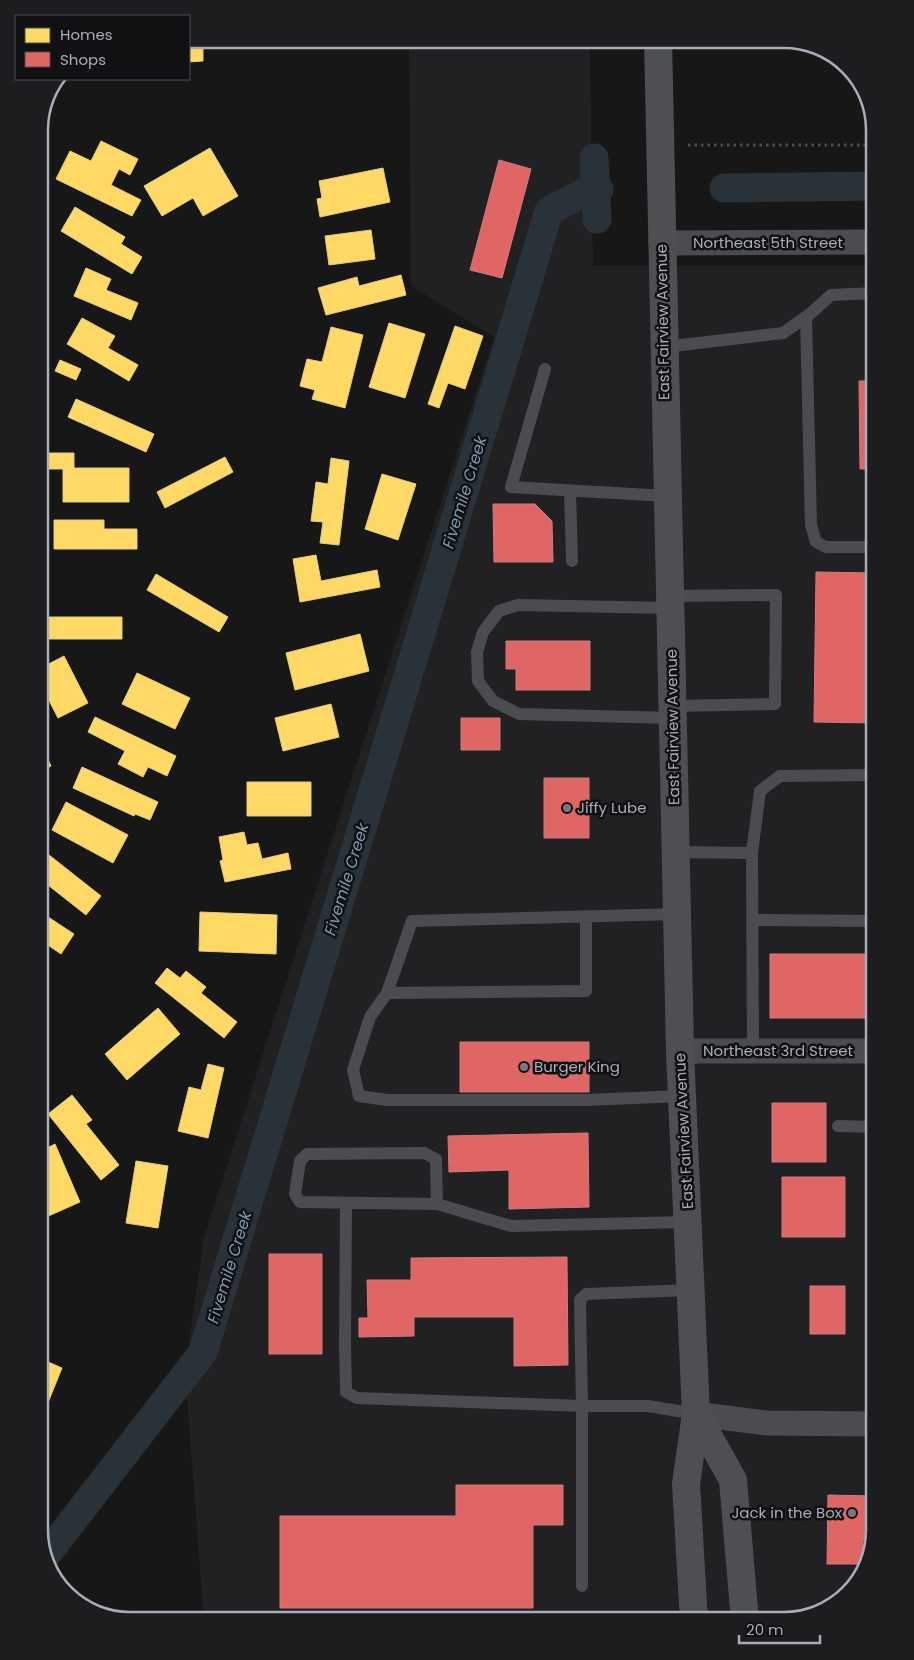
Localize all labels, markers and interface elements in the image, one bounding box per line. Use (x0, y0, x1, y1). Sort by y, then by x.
legend (15, 15, 190, 80)
text: Homes (60, 24, 113, 45)
text: Shops (60, 49, 106, 70)
street label: Northeast 5th Street (693, 232, 843, 253)
street label: East Fairview Avenue (651, 244, 674, 400)
water label: Fivemile Creek (436, 432, 493, 551)
street label: East Fairview Avenue (661, 649, 684, 805)
place label: Jiffy Lube (577, 797, 646, 818)
marker: Jiffy Lube (561, 802, 573, 814)
water label: Fivemile Creek (318, 819, 375, 938)
street label: Northeast 3rd Street (703, 1040, 853, 1061)
street label: East Fairview Avenue (669, 1053, 698, 1210)
place label: Burger King (534, 1056, 620, 1077)
marker: Burger King (518, 1061, 530, 1073)
water label: Fivemile Creek (201, 1207, 258, 1326)
place label: Jack in the Box (731, 1502, 842, 1523)
marker: Jack in the Box (846, 1507, 858, 1519)
scale bar (739, 1612, 820, 1644)
text: 20 m (746, 1619, 784, 1640)

